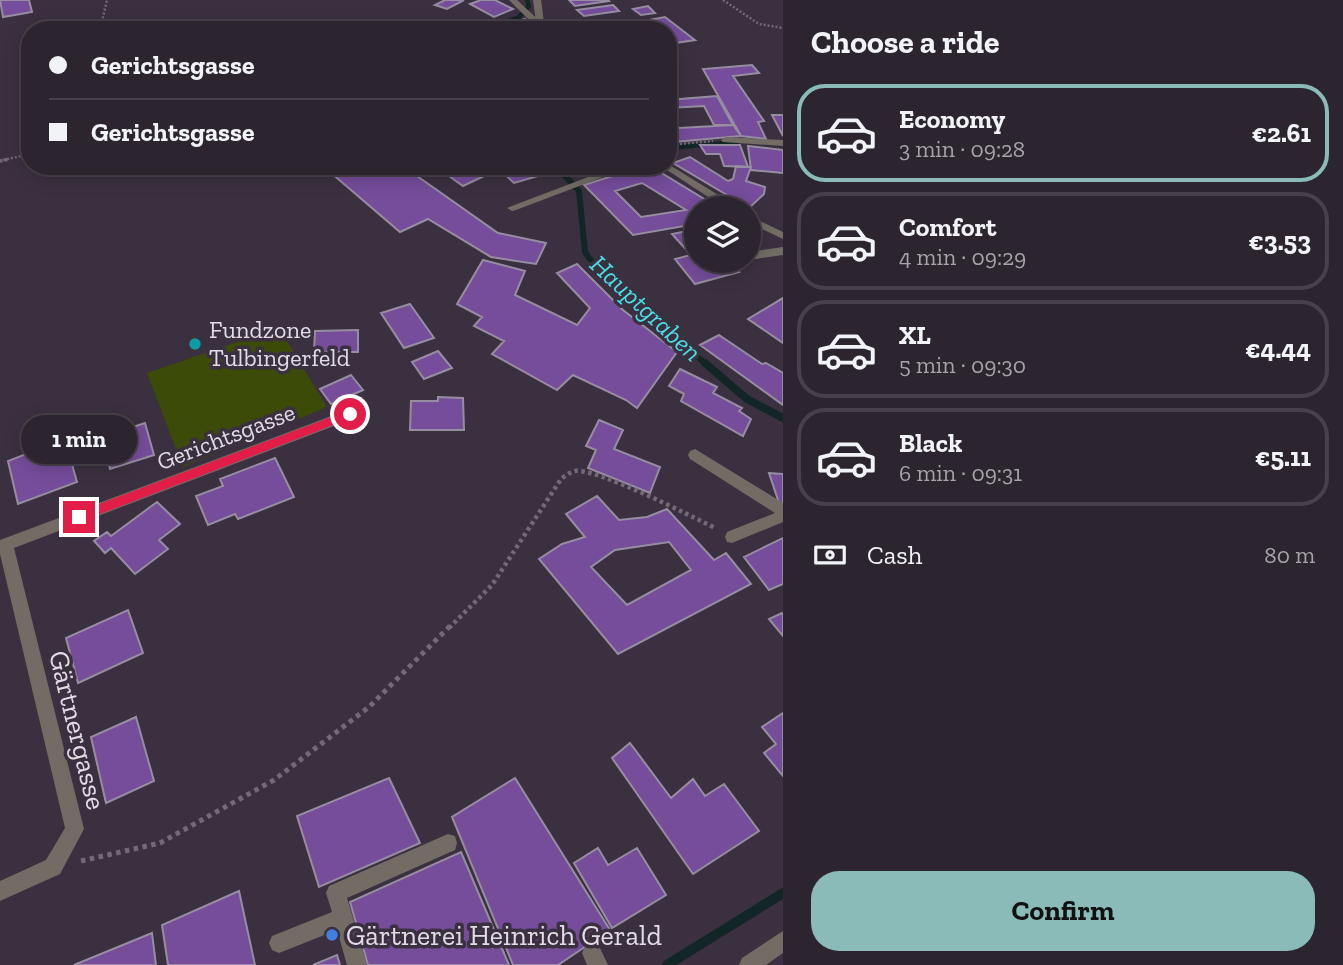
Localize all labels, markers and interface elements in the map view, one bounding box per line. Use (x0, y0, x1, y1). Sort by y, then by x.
text: Choose a ride (811, 23, 999, 61)
text: Gerichtsgasse (91, 49, 255, 81)
icon: car (815, 102, 878, 165)
text: Economy (899, 103, 1005, 135)
text: Gerichtsgasse (91, 116, 255, 148)
text: €2.61 (1252, 117, 1311, 149)
text: 3 min · 09:28 (899, 135, 1025, 163)
map controls (684, 196, 761, 273)
button: layers (684, 196, 761, 273)
icon: car (815, 210, 878, 273)
text: Comfort (899, 211, 996, 243)
text: €3.53 (1248, 225, 1311, 257)
text: 4 min · 09:29 (899, 243, 1026, 271)
water label: Hauptgraben (584, 248, 708, 368)
place label: Fundzone Tulbingerfeld (209, 315, 350, 372)
icon: car (815, 318, 878, 381)
text: XL (899, 319, 931, 351)
text: €4.44 (1245, 333, 1311, 365)
marker: Fundzone Tulbingerfeld (187, 336, 203, 352)
text: 5 min · 09:30 (899, 351, 1026, 379)
street label: Gerichtsgasse (153, 397, 299, 476)
route start (334, 398, 366, 430)
callout: 1 min (21, 416, 137, 464)
text: 1 min (52, 425, 106, 453)
icon: car (815, 426, 878, 489)
text: Black (899, 427, 962, 459)
text: €5.11 (1255, 441, 1311, 473)
text: 6 min · 09:31 (899, 459, 1022, 487)
route end (63, 501, 95, 533)
icon: cash (811, 536, 849, 574)
text: Cash (867, 539, 922, 571)
text: 80 m (1264, 541, 1315, 569)
street label: Gärtnergasse (42, 647, 113, 813)
button: Confirm (811, 871, 1315, 951)
place label: Gärtnerei Heinrich Gerald (346, 919, 662, 952)
marker: Gärtnerei Heinrich Gerald (324, 927, 340, 943)

